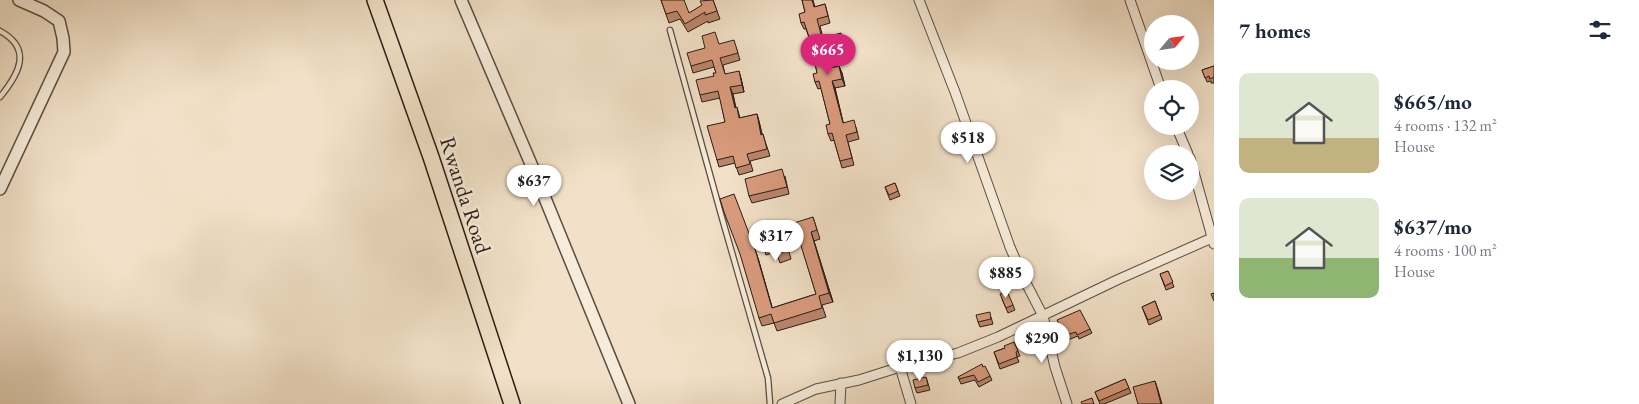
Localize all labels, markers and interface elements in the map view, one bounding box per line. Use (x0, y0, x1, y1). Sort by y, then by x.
north arrow (1144, 15, 1199, 70)
map controls (1144, 15, 1199, 200)
icon: filters (1586, 16, 1614, 44)
text: 7 homes (1239, 17, 1311, 44)
pin: $665 (798, 34, 858, 76)
text: $665 (812, 39, 844, 60)
button: locate (1144, 80, 1199, 135)
text: $665/mo (1394, 88, 1472, 115)
icon: home (1279, 93, 1339, 153)
text: 4 rooms · 132 m² (1394, 115, 1497, 136)
pin: $518 (938, 121, 998, 164)
text: $518 (952, 127, 984, 148)
street label: Rwanda Road (433, 133, 498, 258)
text: House (1394, 136, 1435, 157)
button: layers (1144, 145, 1199, 200)
pin: $637 (504, 164, 564, 207)
text: $637 (518, 170, 550, 191)
text: $637/mo (1394, 213, 1472, 240)
icon: home (1279, 218, 1339, 278)
pin: $317 (746, 220, 806, 262)
text: $317 (760, 225, 792, 246)
text: 4 rooms · 100 m² (1394, 240, 1497, 261)
pin: $885 (976, 256, 1036, 299)
text: House (1394, 261, 1435, 282)
text: $885 (990, 262, 1022, 283)
pin: $290 (1012, 322, 1072, 364)
text: $290 (1026, 327, 1058, 348)
pin: $1,130 (879, 340, 961, 382)
text: $1,130 (897, 345, 943, 366)

